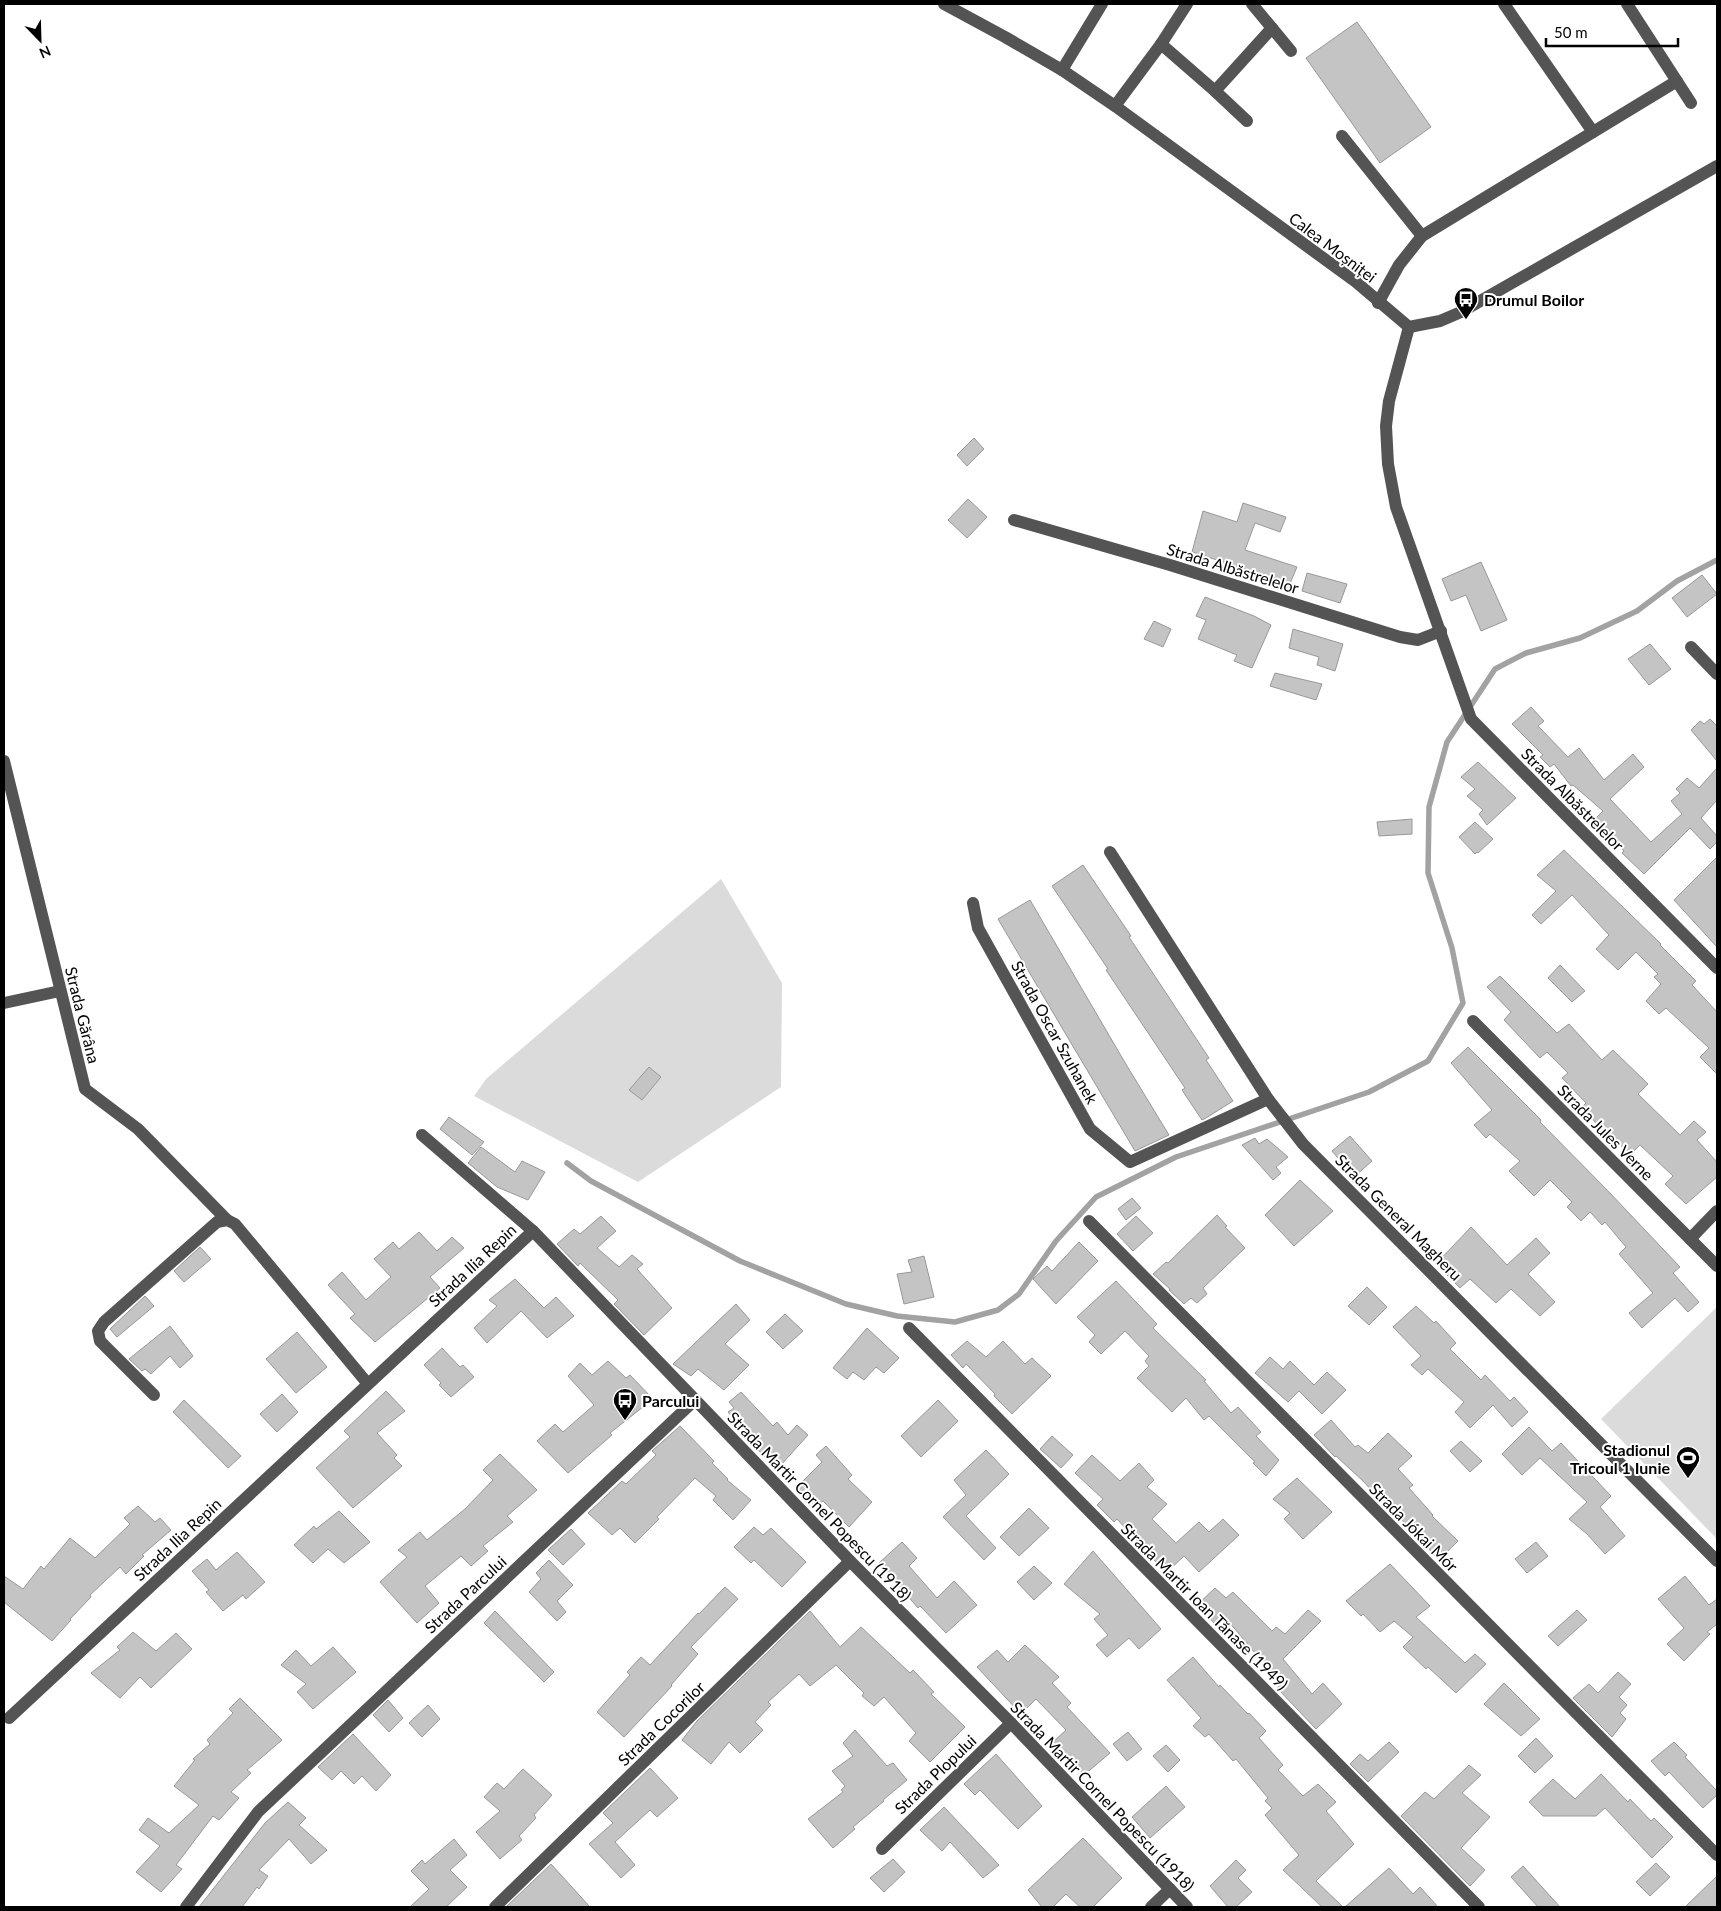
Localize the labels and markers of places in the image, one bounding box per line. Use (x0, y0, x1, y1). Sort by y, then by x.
bus stop icon: Drumul Boilor (1453, 286, 1479, 320)
place label: Drumul Boilor (1484, 290, 1584, 309)
bus stop icon: Parcului (612, 1387, 638, 1421)
place label: Parcului (642, 1391, 699, 1410)
place label: Stadionul Tricoul 1 Iunie (1570, 1440, 1670, 1477)
sports icon: Stadionul Tricoul 1 Iunie (1675, 1445, 1701, 1479)

